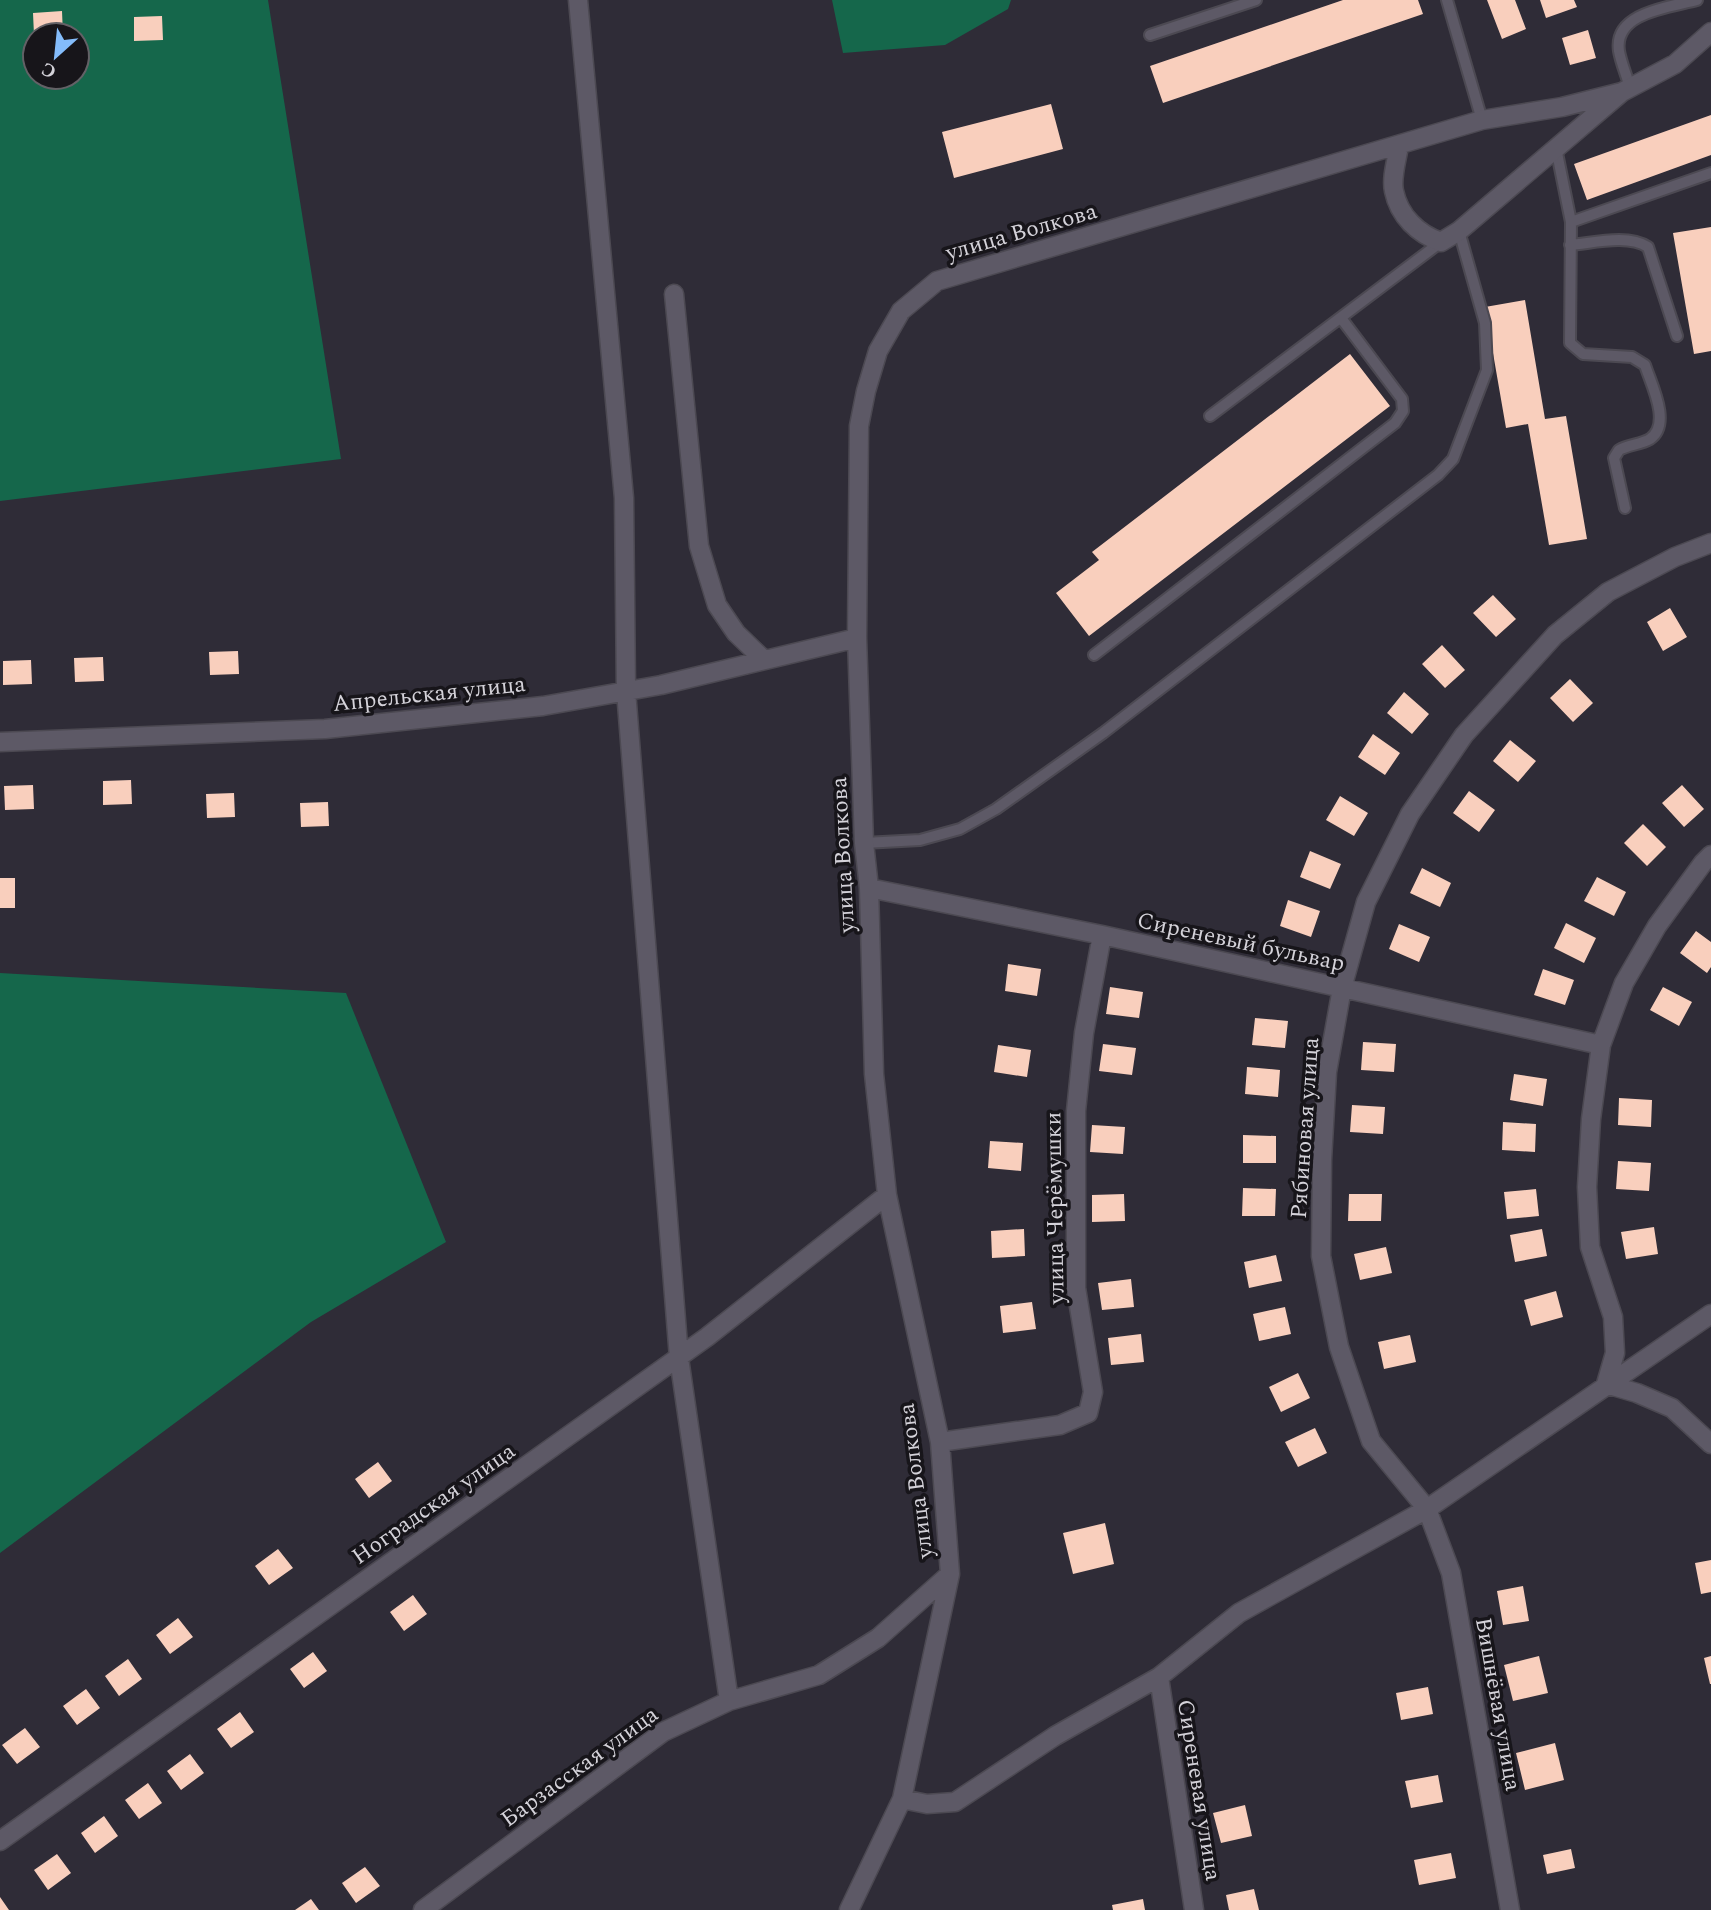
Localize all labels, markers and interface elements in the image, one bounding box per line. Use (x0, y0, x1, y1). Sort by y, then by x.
north arrow (21, 21, 91, 91)
text: С (36, 54, 62, 86)
street label: улица Волкова (941, 194, 1101, 271)
street label: Апрельская улица (331, 667, 527, 722)
street label: улица Волкова (822, 776, 865, 935)
street label: Сиреневый бульвар (1134, 903, 1348, 982)
street label: Рябиновая улица (1282, 1036, 1329, 1220)
street label: улица Черёмушки (1036, 1112, 1075, 1305)
street label: улица Волкова (890, 1401, 943, 1561)
street label: Ноградская улица (345, 1435, 523, 1574)
street label: Вишнёвая улица (1465, 1615, 1530, 1794)
street label: Сиреневая улица (1167, 1697, 1230, 1883)
street label: Барзасская улица (494, 1698, 666, 1837)

